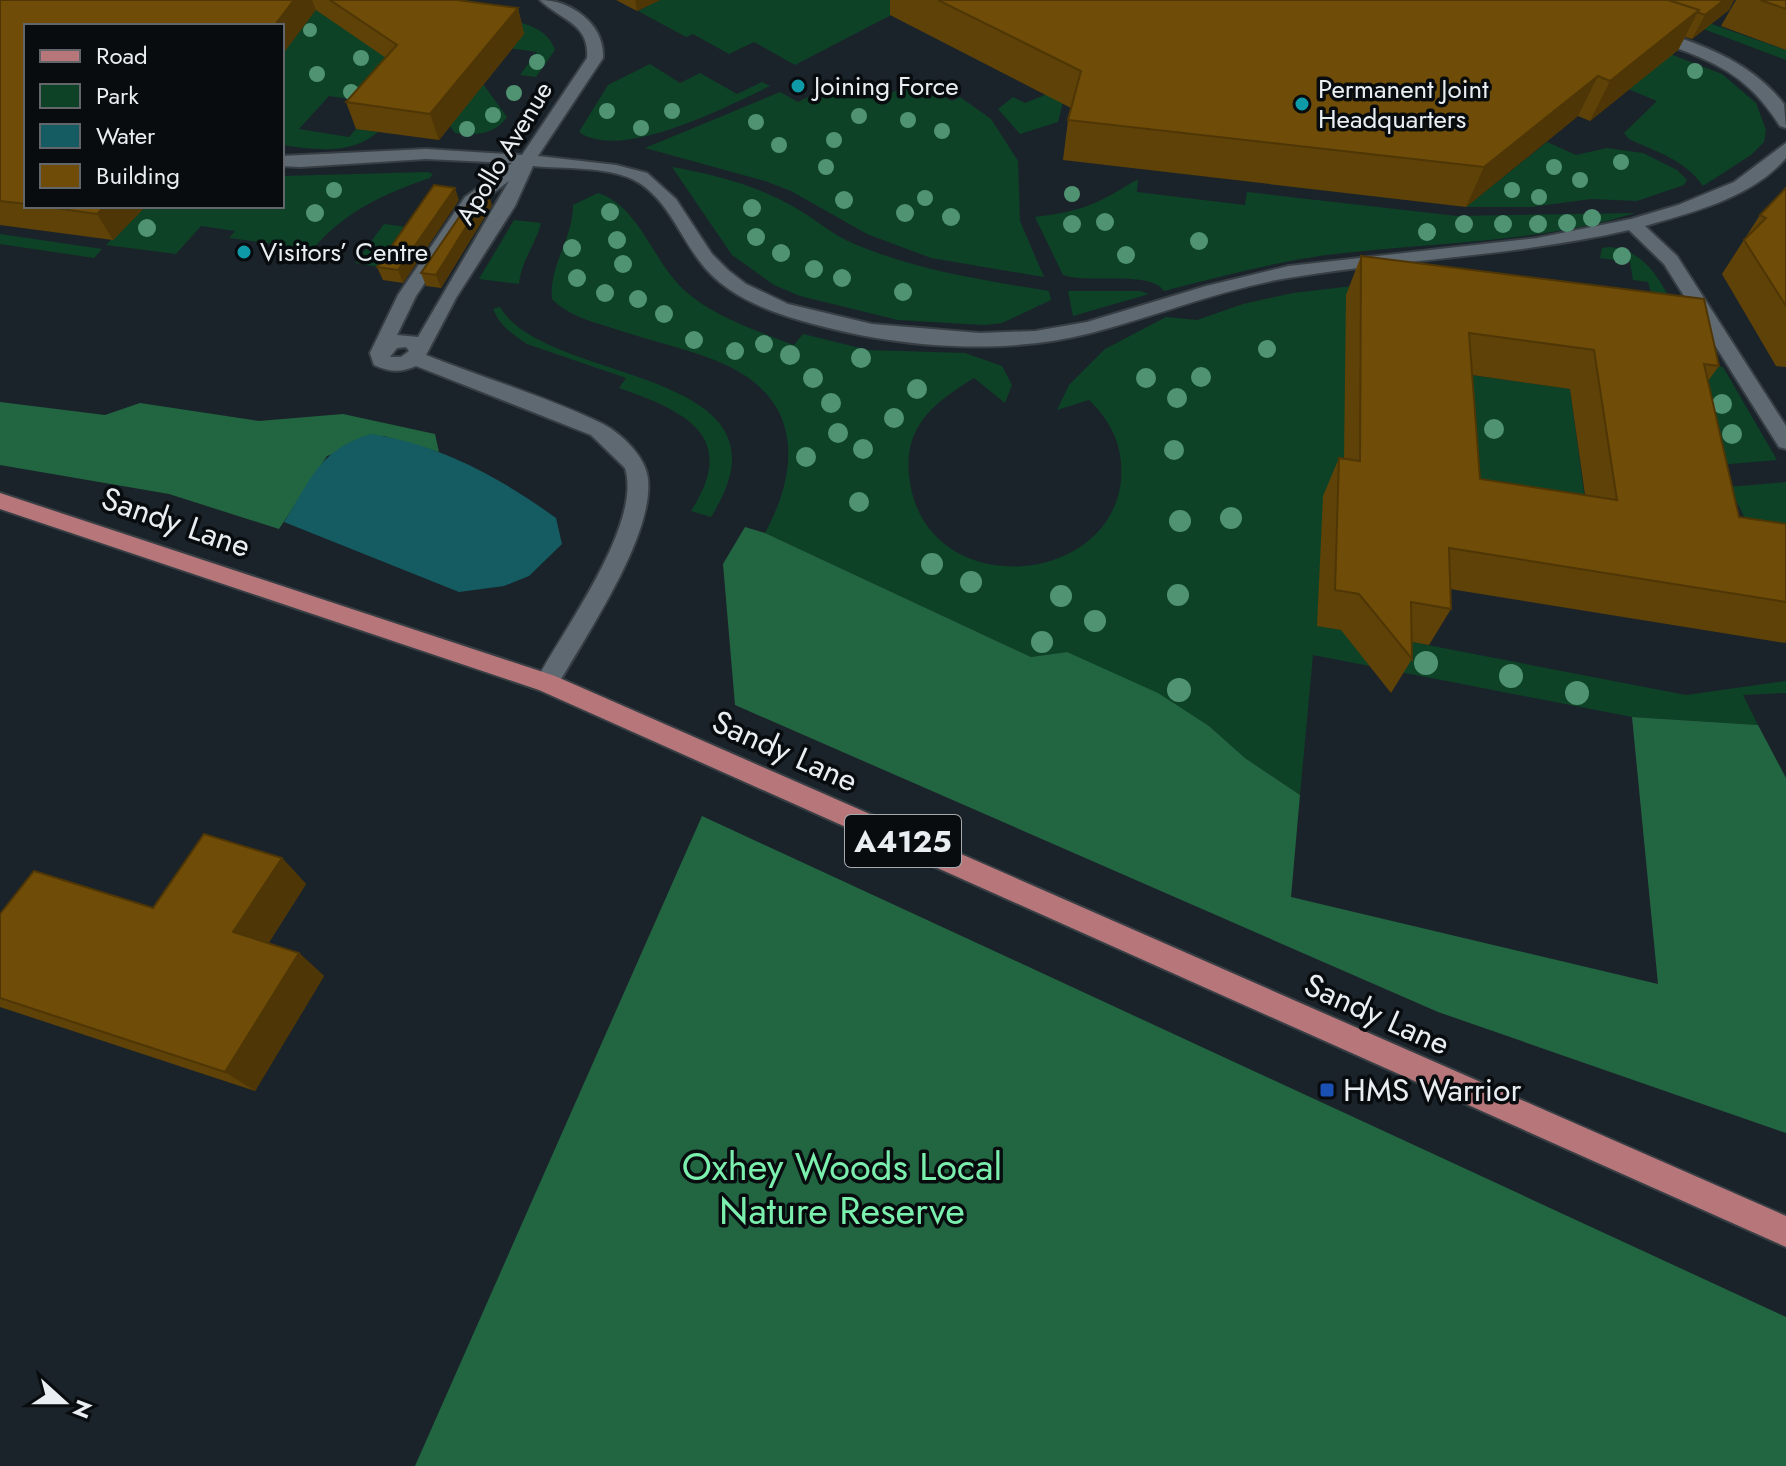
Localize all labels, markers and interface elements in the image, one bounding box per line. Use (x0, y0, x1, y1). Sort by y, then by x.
legend (24, 24, 284, 208)
text: Road (96, 38, 148, 73)
place label: Joining Force (811, 67, 959, 105)
place label: Permanent Joint Headquarters (1318, 70, 1489, 138)
street label: Apollo Avenue (446, 74, 562, 232)
marker: Joining Force (789, 77, 807, 95)
text: Park (96, 78, 139, 113)
marker: Permanent Joint Headquarters (1293, 95, 1311, 113)
text: Water (96, 118, 156, 153)
text: Building (96, 158, 180, 193)
place label: Visitors’ Centre (260, 233, 428, 271)
marker: Visitors’ Centre (235, 243, 253, 261)
street label: Sandy Lane (95, 475, 257, 569)
street label: Sandy Lane (705, 699, 865, 803)
road number: A4125 (845, 815, 961, 867)
street label: Sandy Lane (1297, 962, 1457, 1066)
place label: HMS Warrior (1343, 1067, 1522, 1113)
marker: HMS Warrior (1318, 1081, 1336, 1099)
park label: Oxhey Woods Local Nature Reserve (682, 1139, 1002, 1238)
north arrow (24, 1362, 104, 1442)
text: N (65, 1395, 101, 1423)

